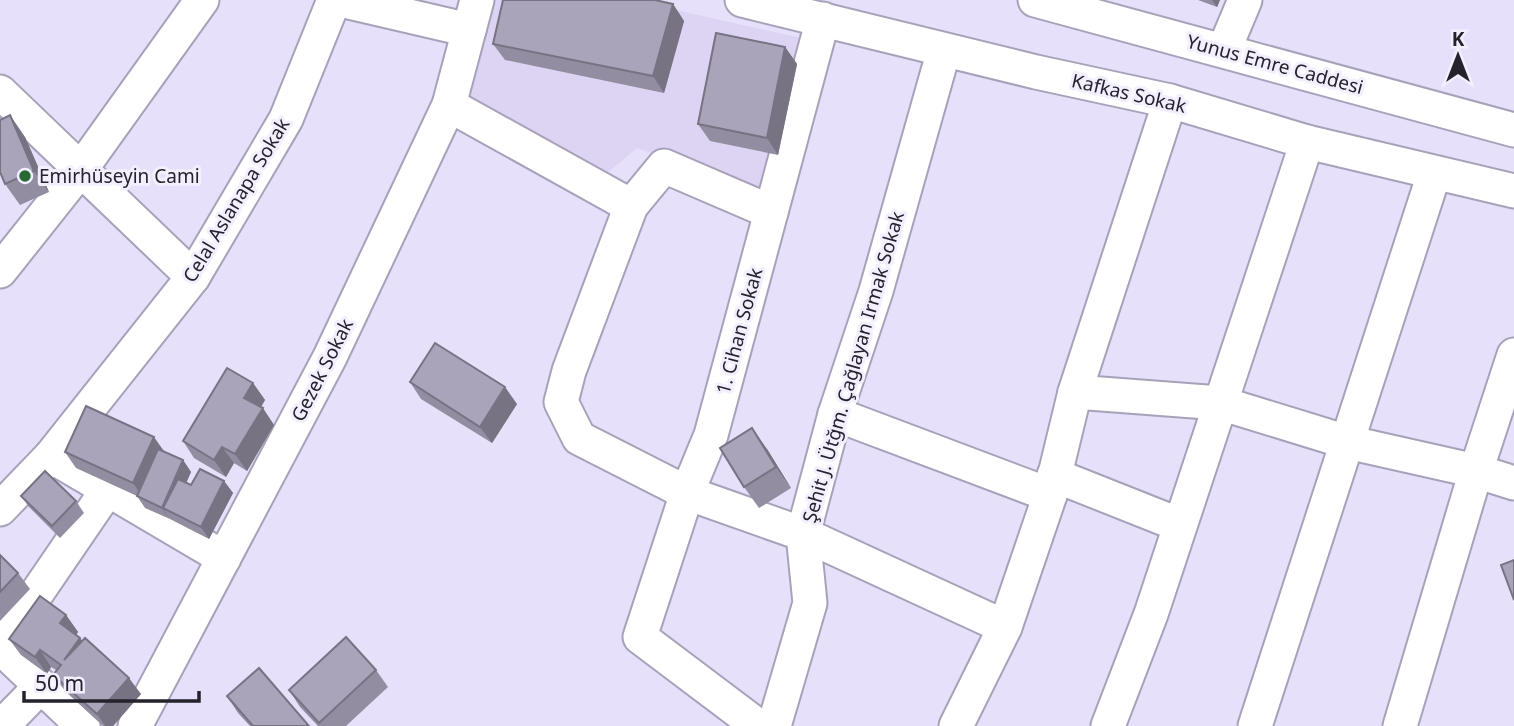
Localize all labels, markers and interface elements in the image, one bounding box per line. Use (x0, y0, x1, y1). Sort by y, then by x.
north arrow (1423, 21, 1493, 91)
text: K (1452, 26, 1465, 52)
street label: Yunus Emre Caddesi (1184, 28, 1366, 100)
street label: Kafkas Sokak (1069, 67, 1189, 119)
street label: Celal Aslanapa Sokak (177, 113, 295, 287)
place label: Emirhüseyin Cami (39, 163, 200, 189)
marker: Emirhüseyin Cami (17, 168, 33, 184)
street label: Şehit J. Ütğm. Çağlayan Irmak Sokak (796, 208, 910, 526)
street label: 1. Cihan Sokak (710, 265, 768, 397)
street label: Gezek Sokak (285, 314, 359, 426)
scale bar (24, 660, 200, 704)
text: 50 m (35, 669, 84, 697)

